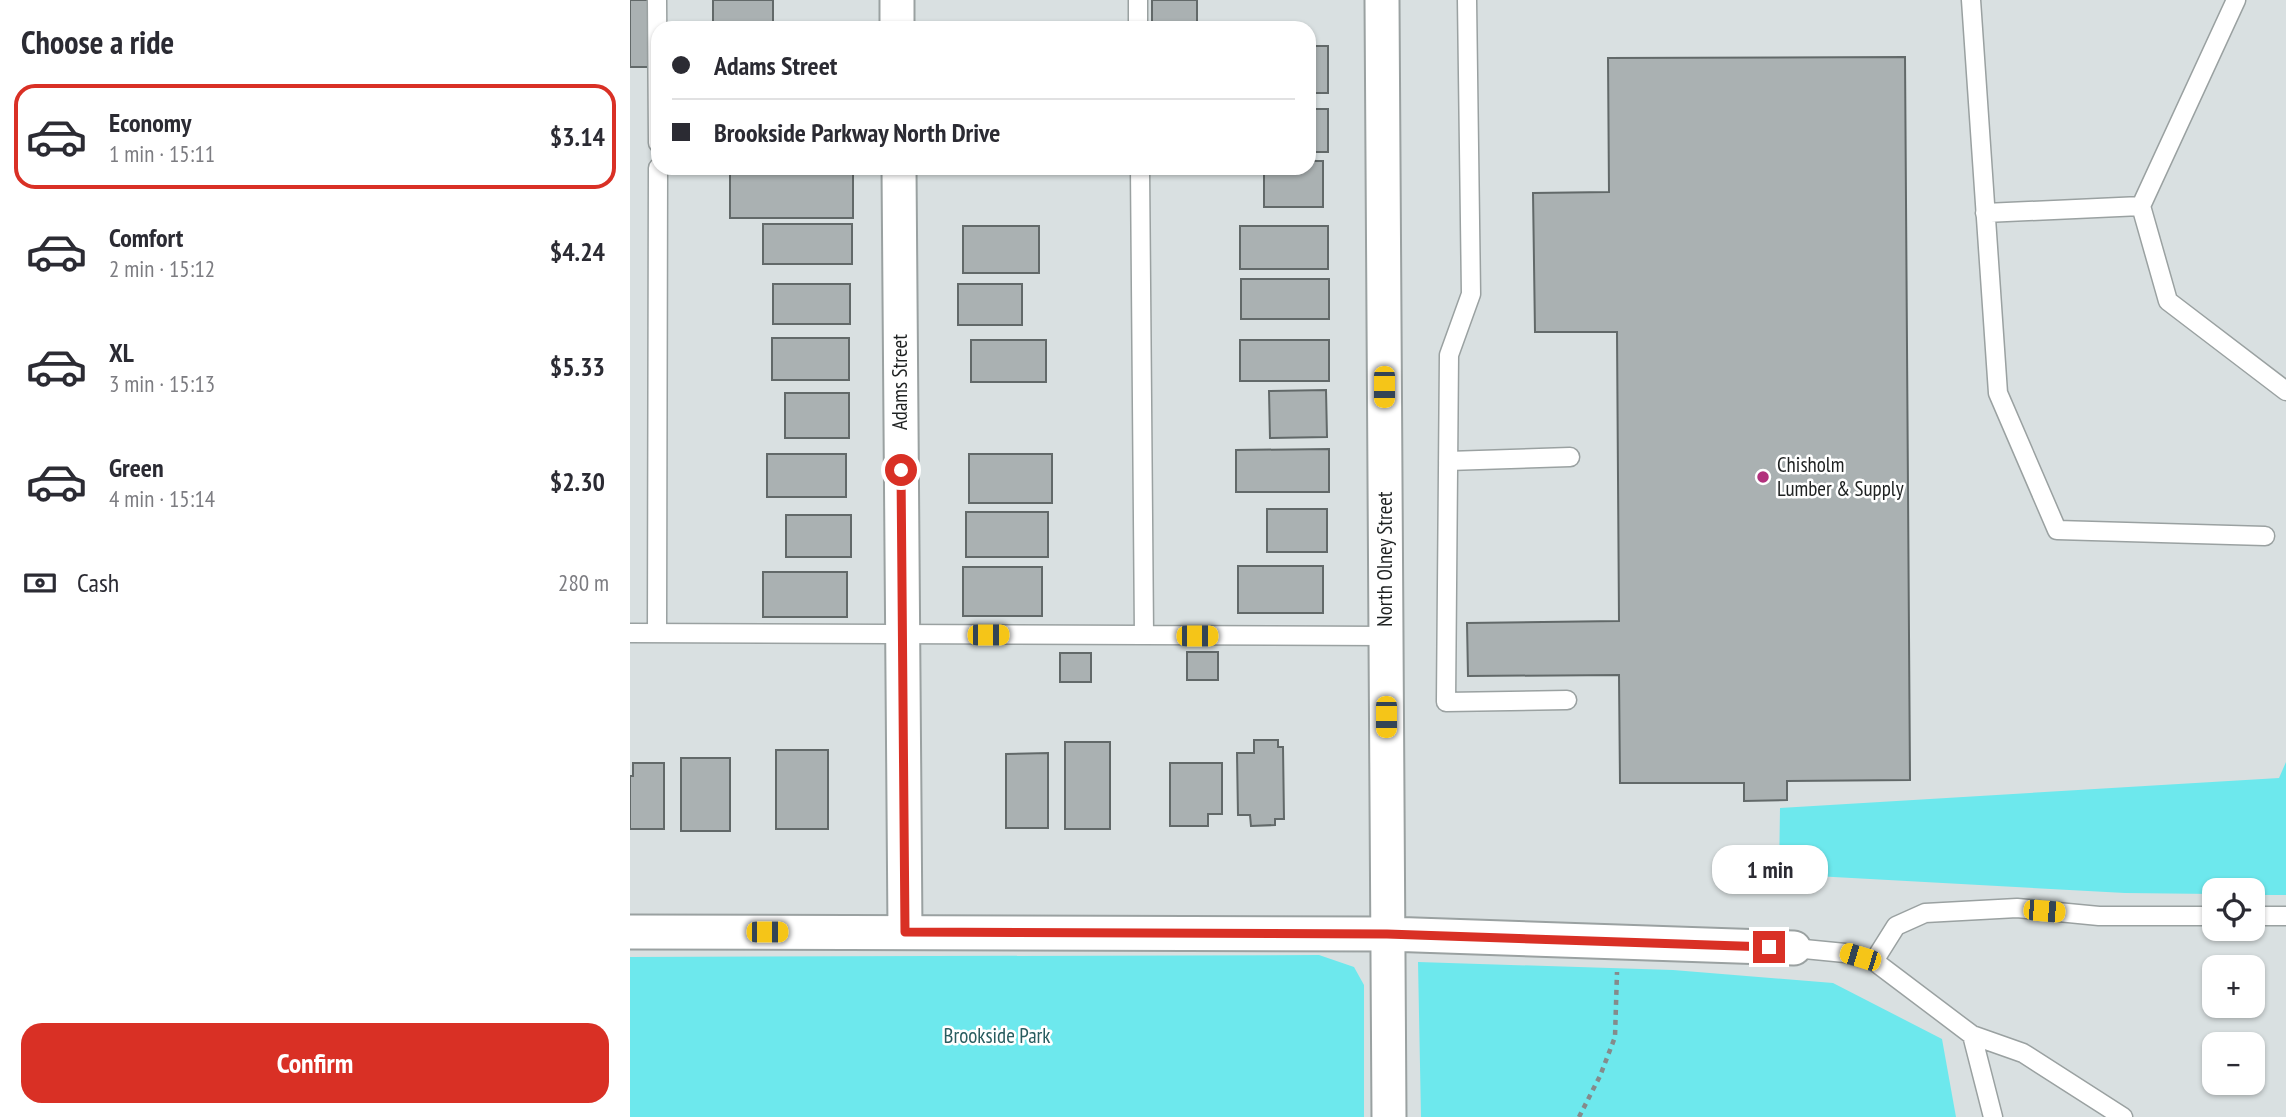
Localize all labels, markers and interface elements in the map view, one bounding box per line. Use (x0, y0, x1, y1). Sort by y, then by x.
text: Choose a ride (21, 21, 174, 63)
text: Adams Street (714, 49, 837, 82)
icon: car (25, 105, 88, 168)
text: Economy (109, 106, 191, 139)
text: Brookside Parkway North Drive (714, 116, 1000, 149)
text: $3.14 (550, 120, 605, 153)
text: 1 min · 15:11 (109, 139, 215, 168)
icon: car (25, 220, 88, 283)
text: Comfort (109, 221, 183, 254)
text: $4.24 (550, 235, 605, 268)
text: 2 min · 15:12 (109, 254, 215, 283)
street label: Adams Street (886, 334, 913, 430)
icon: car (25, 335, 88, 398)
text: XL (109, 336, 134, 369)
text: $5.33 (550, 350, 605, 383)
car (1374, 366, 1395, 408)
text: 3 min · 15:13 (109, 369, 215, 398)
icon: car (25, 450, 88, 513)
text: Green (109, 451, 164, 484)
place label: Chisholm Lumber & Supply (1777, 451, 1904, 502)
route start (885, 454, 917, 486)
text: $2.30 (550, 465, 605, 498)
marker: Chisholm Lumber & Supply (1755, 469, 1771, 485)
text: 4 min · 15:14 (109, 484, 215, 513)
street label: North Olney Street (1371, 491, 1398, 627)
icon: cash (21, 564, 59, 602)
text: Cash (77, 566, 119, 599)
text: 280 m (558, 568, 609, 597)
car (968, 625, 1010, 646)
car (1177, 626, 1219, 647)
car (1376, 696, 1397, 738)
callout: 1 min (1711, 846, 1827, 894)
text: 1 min (1747, 855, 1793, 884)
map controls (2202, 878, 2265, 1095)
button: locate (2202, 878, 2265, 941)
car (2023, 899, 2066, 923)
car (747, 922, 789, 943)
route end (1753, 931, 1785, 963)
car (1837, 941, 1884, 973)
button: + (2202, 955, 2265, 1018)
park label: Brookside Park (943, 1022, 1051, 1049)
button: Confirm (21, 1023, 609, 1103)
button: − (2202, 1032, 2265, 1095)

